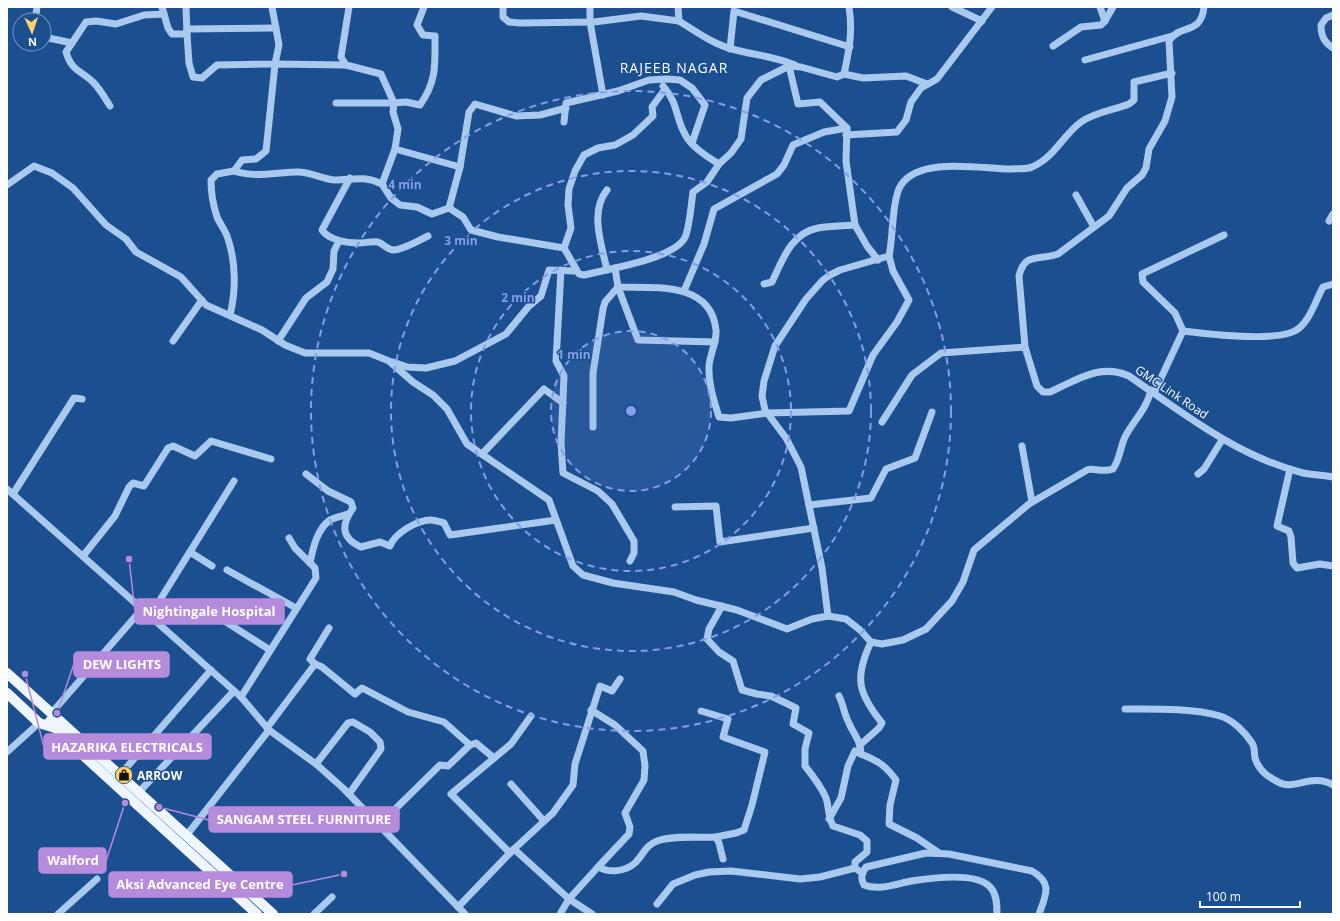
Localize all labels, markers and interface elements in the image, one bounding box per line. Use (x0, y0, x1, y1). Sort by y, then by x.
north arrow (12, 12, 52, 52)
text: N (28, 35, 37, 50)
district label: RAJEEB NAGAR (620, 58, 728, 77)
text: 4 min (388, 176, 422, 193)
text: 3 min (444, 232, 478, 249)
text: 2 min (501, 289, 535, 306)
text: 1 min (557, 346, 591, 363)
street label: GMC Link Road (1132, 361, 1212, 423)
centre of rings (624, 404, 638, 418)
callout: Nightingale Hospital (135, 599, 284, 624)
text: Nightingale Hospital (143, 602, 275, 620)
callout: DEW LIGHTS (74, 652, 169, 677)
text: DEW LIGHTS (83, 655, 161, 673)
callout: HAZARIKA ELECTRICALS (44, 734, 211, 759)
text: HAZARIKA ELECTRICALS (51, 738, 203, 756)
shop icon: ARROW (114, 765, 134, 785)
place label: ARROW (137, 767, 183, 784)
callout: SANGAM STEEL FURNITURE (209, 807, 399, 832)
text: SANGAM STEEL FURNITURE (217, 810, 391, 828)
callout: Walford (39, 848, 106, 873)
text: Walford (47, 851, 99, 869)
callout: Aksi Advanced Eye Centre (109, 872, 292, 897)
text: Aksi Advanced Eye Centre (116, 875, 284, 893)
scale bar (1200, 883, 1300, 909)
text: 100 m (1206, 888, 1241, 905)

